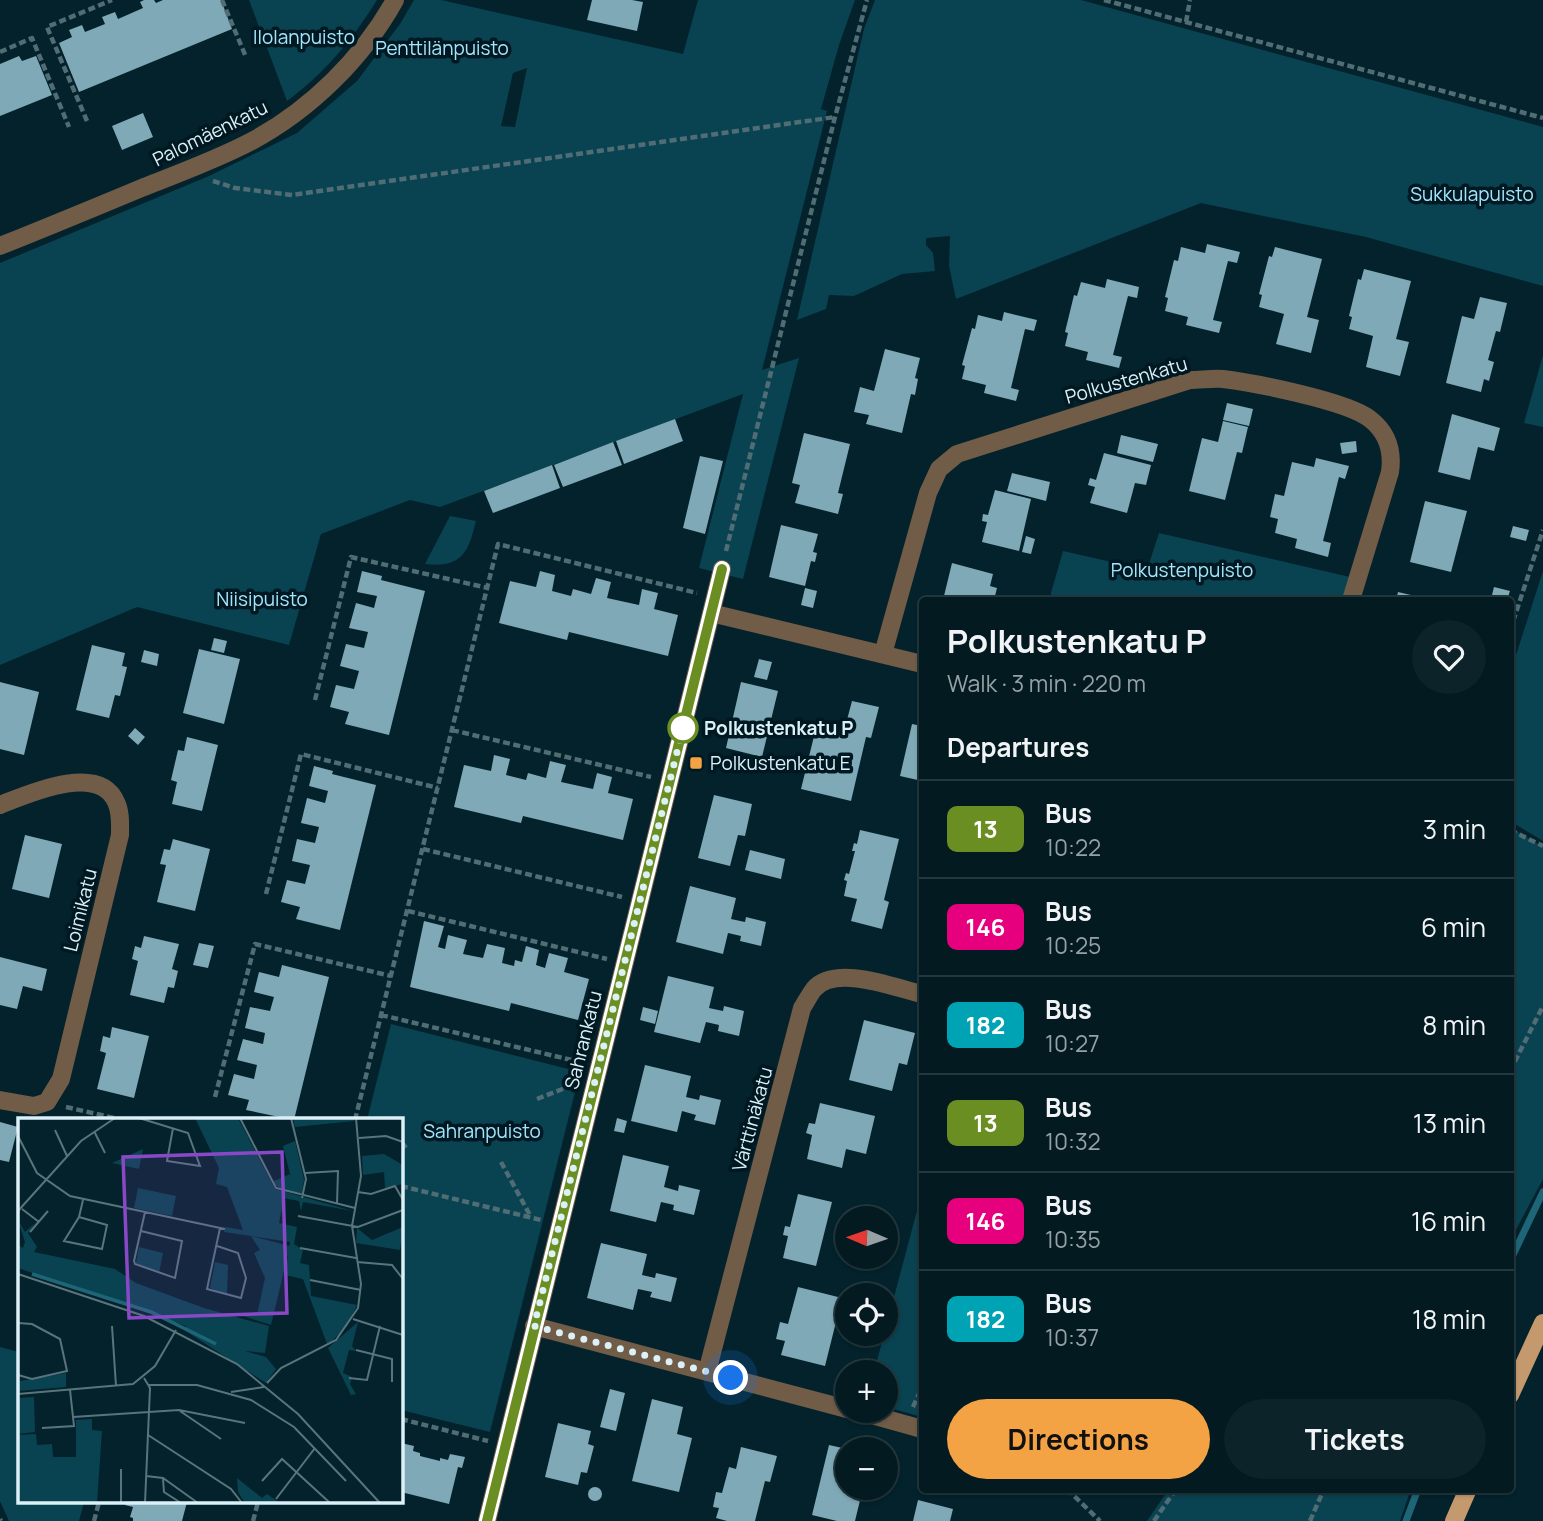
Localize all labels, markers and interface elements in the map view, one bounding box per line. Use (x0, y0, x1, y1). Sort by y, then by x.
park label: Ilolanpuisto (253, 24, 355, 50)
park label: Penttilänpuisto (375, 35, 509, 61)
street label: Palomäenkatu (148, 94, 272, 172)
park label: Sukkulapuisto (1410, 181, 1534, 207)
street label: Polkustenkatu (1062, 350, 1190, 410)
park label: Polkustenpuisto (1111, 557, 1253, 583)
park label: Niisipuisto (216, 586, 308, 612)
text: Polkustenkatu P (947, 618, 1206, 663)
button: heart (1412, 620, 1486, 694)
text: Walk · 3 min · 220 m (947, 667, 1146, 699)
marker: Polkustenkatu P (668, 713, 698, 743)
place label: Polkustenkatu P (704, 715, 853, 741)
text: Departures (947, 729, 1089, 765)
place label: Polkustenkatu E (710, 750, 851, 776)
marker: Polkustenkatu E (688, 755, 704, 771)
text: Bus (1045, 795, 1092, 831)
text: 3 min (1423, 811, 1486, 847)
text: 13 (973, 812, 998, 845)
text: 10:22 (1045, 831, 1101, 863)
street label: Loimikatu (57, 866, 103, 954)
text: Bus (1045, 893, 1092, 929)
text: 6 min (1421, 909, 1486, 945)
text: 146 (965, 910, 1006, 943)
text: 10:25 (1045, 929, 1101, 961)
street label: Sahrankatu (558, 988, 608, 1092)
text: Bus (1045, 991, 1092, 1027)
text: 8 min (1422, 1007, 1486, 1043)
text: 182 (966, 1008, 1005, 1041)
text: 10:27 (1045, 1027, 1100, 1059)
street label: Värttinäkatu (726, 1064, 778, 1174)
text: Bus (1045, 1089, 1092, 1125)
text: 13 min (1413, 1105, 1486, 1141)
text: 13 (973, 1106, 998, 1139)
inset map (18, 1118, 402, 1504)
park label: Sahranpuisto (423, 1118, 541, 1144)
text: 10:32 (1045, 1125, 1101, 1157)
text: Bus (1045, 1187, 1092, 1223)
text: 16 min (1411, 1203, 1486, 1239)
text: 146 (965, 1204, 1006, 1237)
north arrow (835, 1206, 898, 1269)
map controls (835, 1206, 898, 1500)
text: 10:35 (1045, 1223, 1101, 1255)
button: locate (835, 1283, 898, 1346)
text: Bus (1045, 1285, 1092, 1321)
text: 18 min (1412, 1301, 1486, 1337)
text: 182 (966, 1302, 1005, 1335)
text: 10:37 (1045, 1321, 1099, 1353)
your location (713, 1360, 748, 1395)
button: + (835, 1360, 898, 1423)
button: Directions (947, 1399, 1210, 1479)
button: Tickets (1224, 1399, 1486, 1479)
button: − (835, 1437, 898, 1500)

